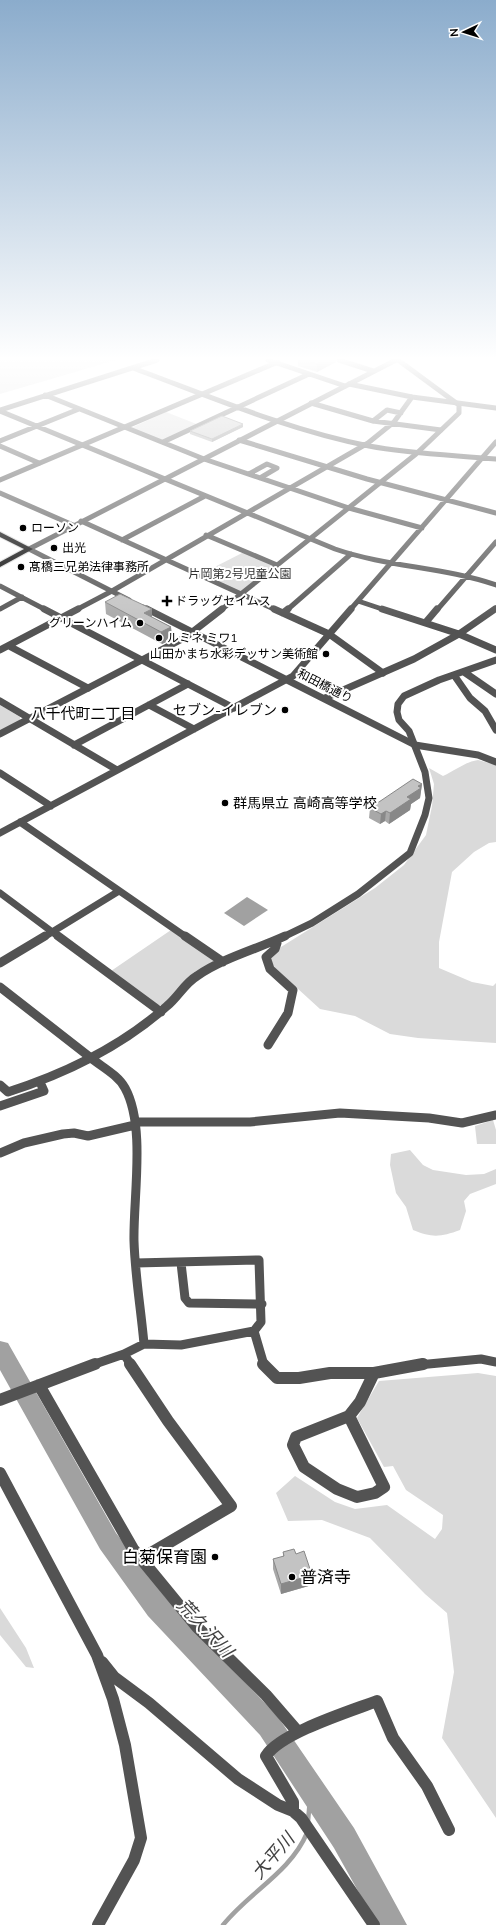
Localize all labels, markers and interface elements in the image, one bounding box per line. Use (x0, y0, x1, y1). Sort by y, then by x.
north arrow (444, 12, 484, 52)
text: N (447, 28, 461, 37)
place label: ローソン (31, 520, 79, 535)
marker: ローソン (18, 523, 28, 533)
place label: 出光 (62, 540, 86, 555)
marker: 出光 (49, 543, 59, 553)
place label: 髙橋三兄弟法律事務所 (29, 559, 149, 574)
marker: 髙橋三兄弟法律事務所 (16, 562, 26, 572)
park label: 片岡第2号児童公園 (188, 566, 292, 581)
place label: ドラッグセイムス (175, 593, 271, 608)
marker: ドラッグセイムス (162, 596, 172, 606)
place label: グリーンハイム (49, 615, 132, 630)
marker: グリーンハイム (135, 618, 145, 628)
place label: ルミネ ミワ1 (167, 630, 237, 645)
marker: ルミネ ミワ1 (154, 633, 164, 643)
place label: 山田かまち水彩デッサン美術館 (150, 646, 318, 661)
marker: 山田かまち水彩デッサン美術館 (321, 649, 331, 659)
street label: 和田橋通り (295, 665, 355, 706)
place label: セブン-イレブン (173, 701, 277, 719)
district label: 八千代町二丁目 (30, 704, 136, 723)
marker: セブン-イレブン (280, 705, 290, 715)
place label: 群馬県立 高崎高等学校 (233, 794, 377, 812)
marker: 群馬県立 高崎高等学校 (220, 798, 230, 808)
place label: 白菊保育園 (122, 1546, 207, 1567)
marker: 白菊保育園 (210, 1552, 220, 1562)
place label: 普済寺 (300, 1566, 351, 1587)
marker: 普済寺 (287, 1572, 297, 1582)
water label: 荒久沢川 (172, 1593, 240, 1663)
water label: 大平川 (246, 1826, 300, 1884)

